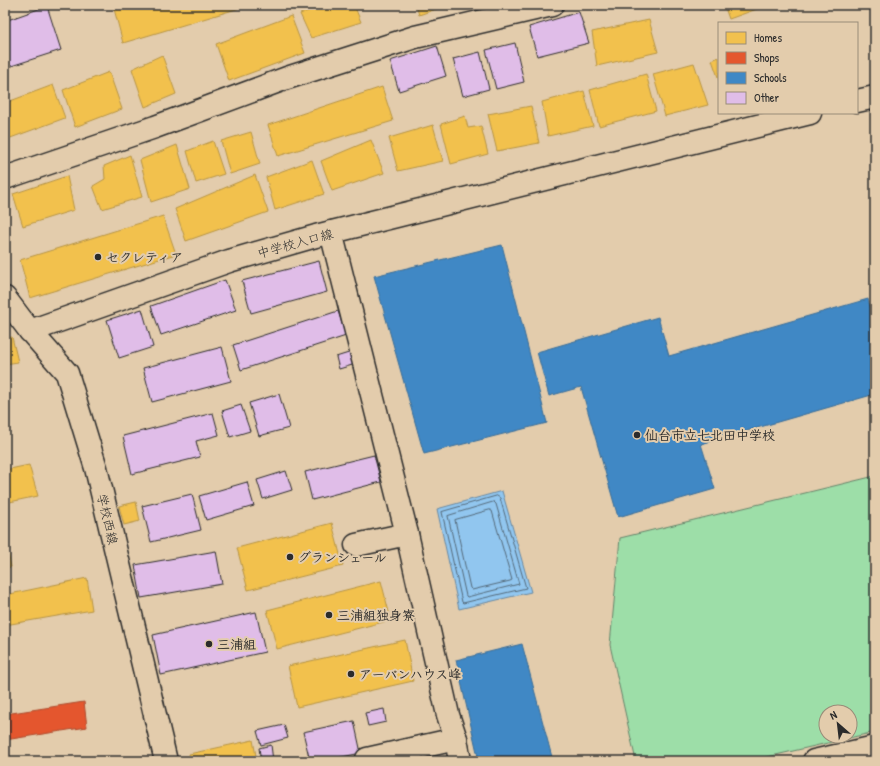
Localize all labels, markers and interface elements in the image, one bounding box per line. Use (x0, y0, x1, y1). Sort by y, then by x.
legend (718, 22, 858, 114)
text: Homes (754, 29, 782, 46)
text: Shops (754, 49, 780, 66)
text: Schools (754, 69, 787, 86)
text: Other (754, 89, 780, 106)
street label: 中学校入口線 (255, 224, 336, 262)
place label: セクレティア (106, 248, 183, 266)
marker: セクレティア (93, 252, 103, 262)
place label: 仙台市立七北田中学校 (645, 426, 775, 444)
marker: 仙台市立七北田中学校 (632, 430, 642, 440)
street label: 学校西線 (93, 492, 123, 547)
place label: グランシェール (298, 548, 387, 566)
marker: グランシェール (285, 552, 295, 562)
place label: 三浦組独身寮 (337, 606, 415, 624)
marker: 三浦組独身寮 (324, 610, 334, 620)
place label: 三浦組 (217, 635, 256, 653)
marker: 三浦組 (204, 639, 214, 649)
place label: アーバンハウス峰 (359, 665, 461, 683)
marker: アーバンハウス峰 (346, 669, 356, 679)
north arrow (818, 704, 858, 744)
text: N (827, 708, 839, 723)

